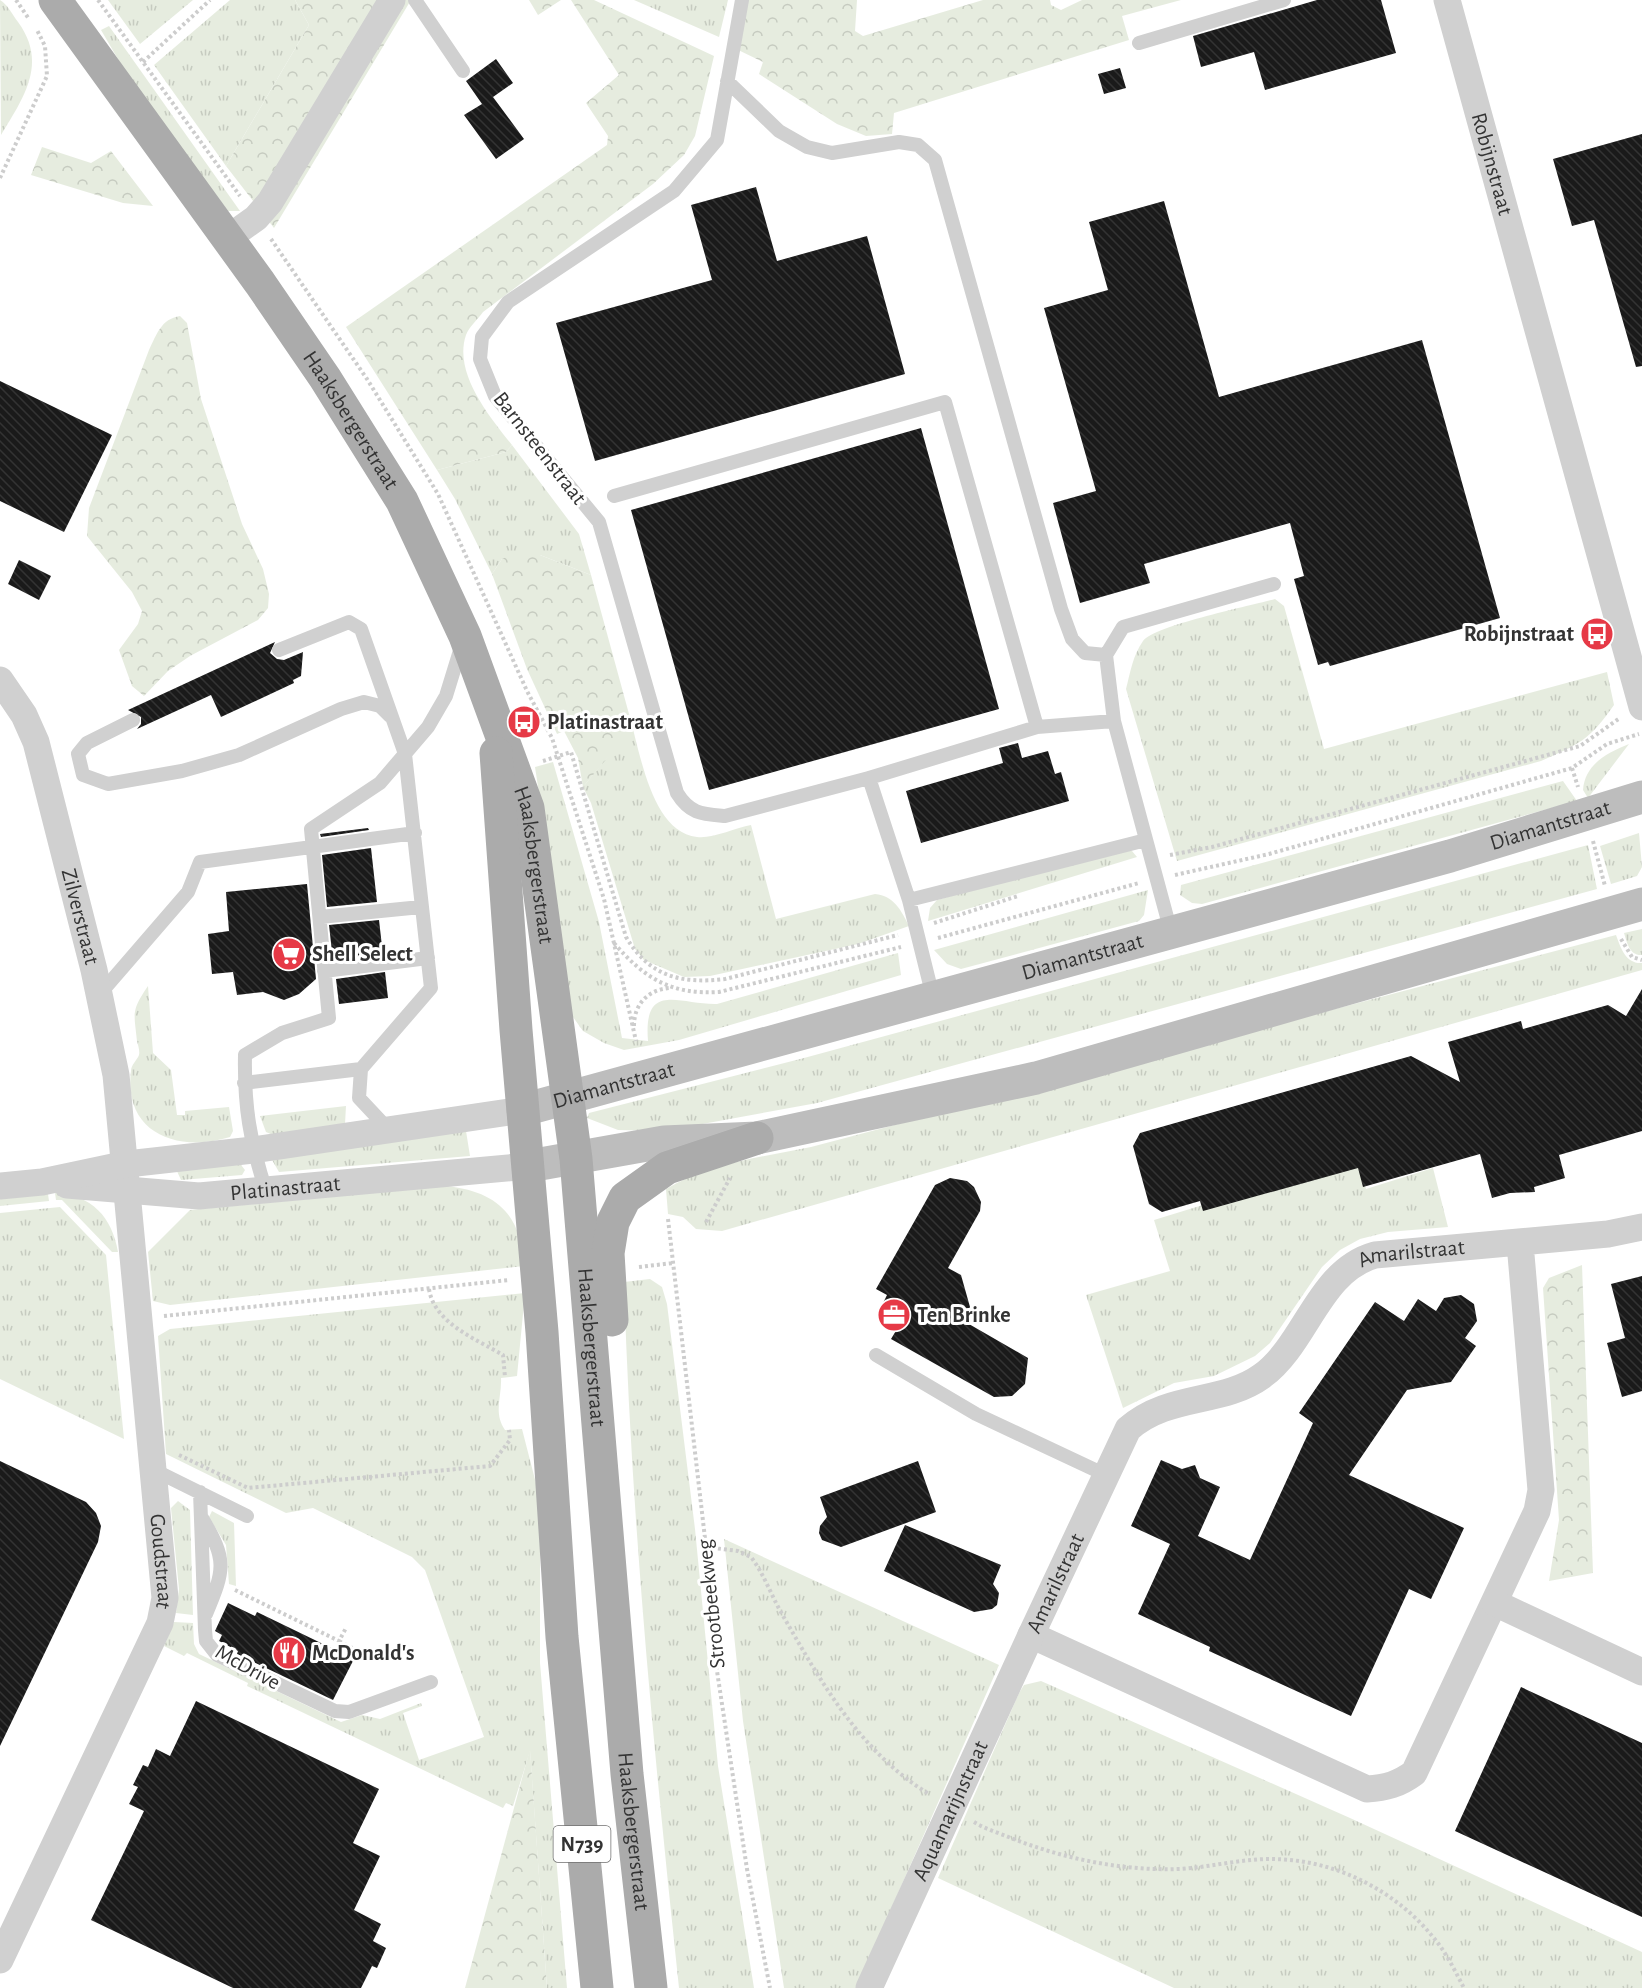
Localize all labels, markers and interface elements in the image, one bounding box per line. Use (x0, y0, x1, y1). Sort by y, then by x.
street label: Robijnstraat (1468, 110, 1517, 218)
street label: Haaksbergerstraat (299, 347, 403, 493)
street label: Barnsteenstraat (489, 388, 591, 508)
bus stop icon: Robijnstraat (1579, 616, 1615, 652)
place label: Robijnstraat (1464, 623, 1575, 646)
bus stop icon: Platinastraat (506, 704, 542, 740)
place label: Platinastraat (547, 711, 663, 733)
street label: Haaksbergerstraat (510, 783, 557, 945)
street label: Diamantstraat (1487, 796, 1613, 854)
street label: Zilverstraat (58, 866, 103, 967)
street label: Diamantstraat (1019, 930, 1146, 984)
supermarket icon: Shell Select (271, 936, 307, 972)
place label: Shell Select (312, 943, 413, 965)
street label: Diamantstraat (551, 1058, 677, 1112)
street label: Platinastraat (229, 1172, 341, 1204)
street label: Amarilstraat (1354, 1236, 1466, 1271)
street label: Haaksbergerstraat (574, 1267, 609, 1427)
office icon: Ten Brinke (876, 1297, 912, 1333)
place label: Ten Brinke (917, 1304, 1011, 1326)
street label: Goudstraat (146, 1513, 176, 1611)
street label: Amarilstraat (1023, 1530, 1088, 1636)
street label: Strootbeekweg (693, 1538, 729, 1670)
restaurant icon: McDonald's (271, 1635, 307, 1671)
street label: McDrive (212, 1640, 284, 1694)
place label: McDonald's (312, 1642, 414, 1664)
street label: Aquamarijnstraat (909, 1737, 992, 1884)
street label: Haaksbergerstraat (614, 1751, 653, 1912)
road number: N739 (554, 1826, 610, 1862)

